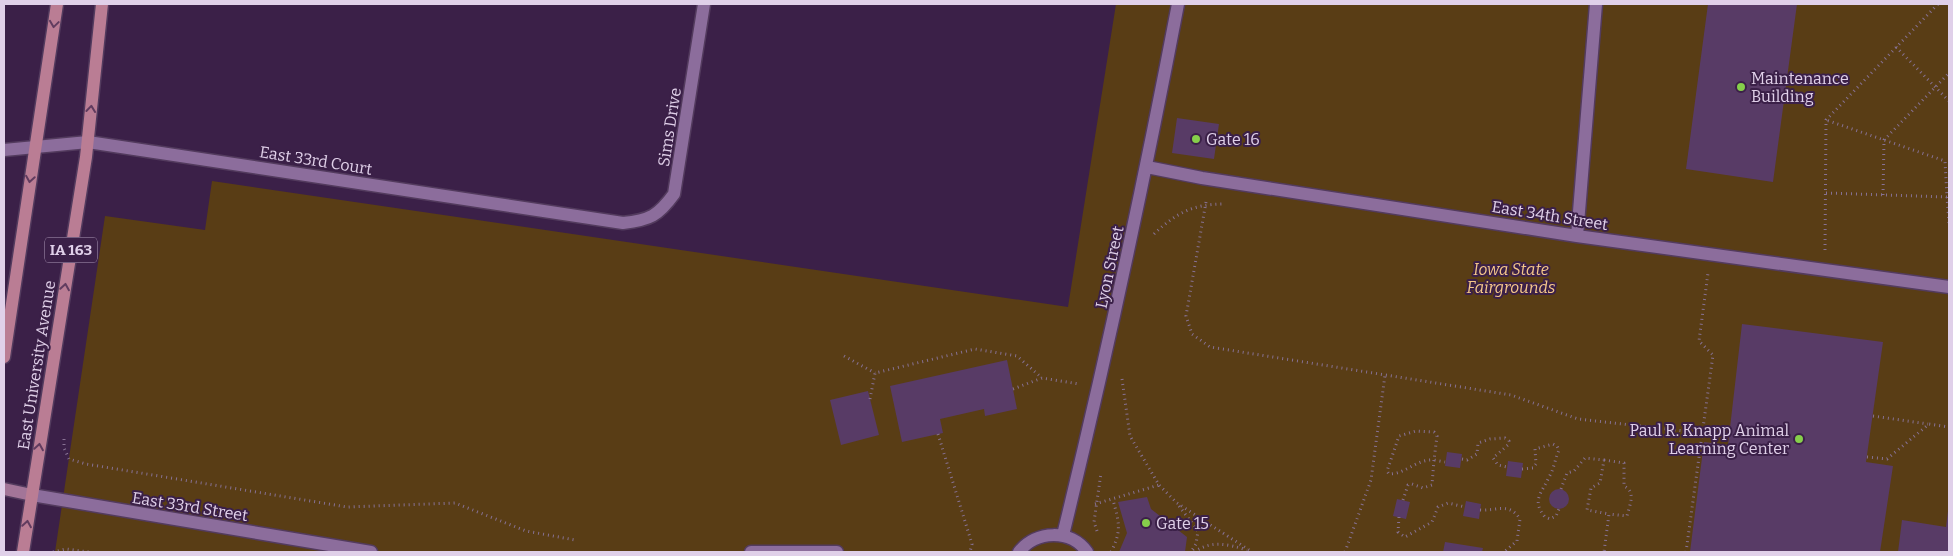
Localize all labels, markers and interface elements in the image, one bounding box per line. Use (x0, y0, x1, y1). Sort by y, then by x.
one-way arrow (49, 20, 59, 28)
place label: Maintenance Building (1751, 69, 1849, 106)
marker: Maintenance Building (1735, 81, 1747, 93)
street label: Sims Drive (654, 86, 685, 168)
one-way arrow (85, 105, 96, 113)
place label: Gate 16 (1206, 130, 1260, 149)
marker: Gate 16 (1190, 133, 1202, 145)
street label: East 33rd Court (258, 142, 374, 179)
one-way arrow (26, 174, 36, 183)
street label: East 34th Street (1490, 197, 1610, 234)
street label: Lyon Street (1091, 224, 1128, 310)
road number: IA 163 (45, 238, 97, 262)
park label: Iowa State Fairgrounds (1467, 260, 1556, 297)
street label: East University Avenue (14, 279, 59, 451)
one-way arrow (60, 283, 70, 291)
place label: Paul R. Knapp Animal Learning Center (1630, 421, 1789, 458)
marker: Paul R. Knapp Animal Learning Center (1793, 433, 1805, 445)
one-way arrow (34, 443, 44, 452)
street label: East 33rd Street (131, 488, 249, 525)
place label: Gate 15 (1156, 514, 1209, 533)
marker: Gate 15 (1140, 517, 1152, 529)
one-way arrow (22, 520, 32, 528)

